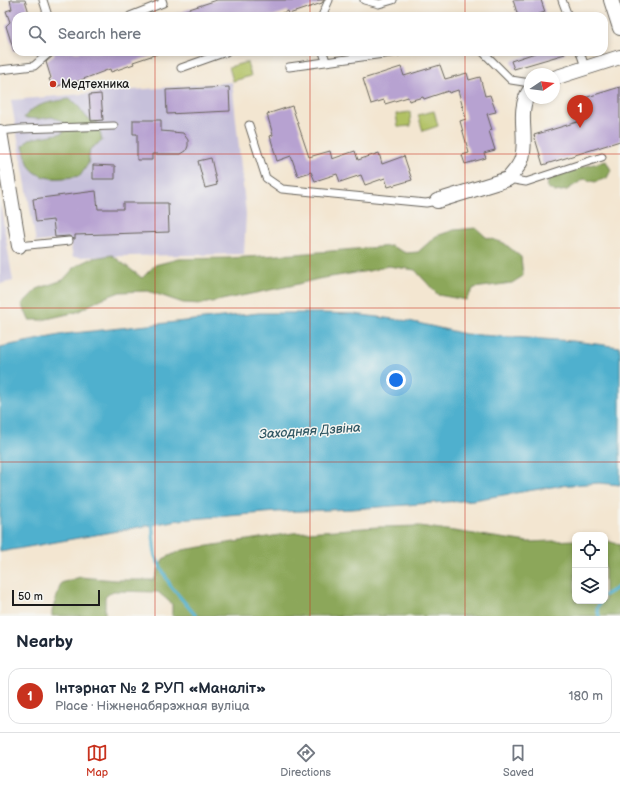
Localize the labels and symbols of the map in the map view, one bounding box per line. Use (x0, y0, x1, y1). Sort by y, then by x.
north arrow (524, 68, 560, 104)
place label: Медтехника (61, 77, 129, 92)
marker: Медтехника (48, 79, 58, 89)
pin: 1 (567, 95, 593, 128)
your location (386, 370, 406, 390)
water label: Заходняя Дзвіна (259, 419, 362, 443)
scale bar (12, 588, 100, 607)

